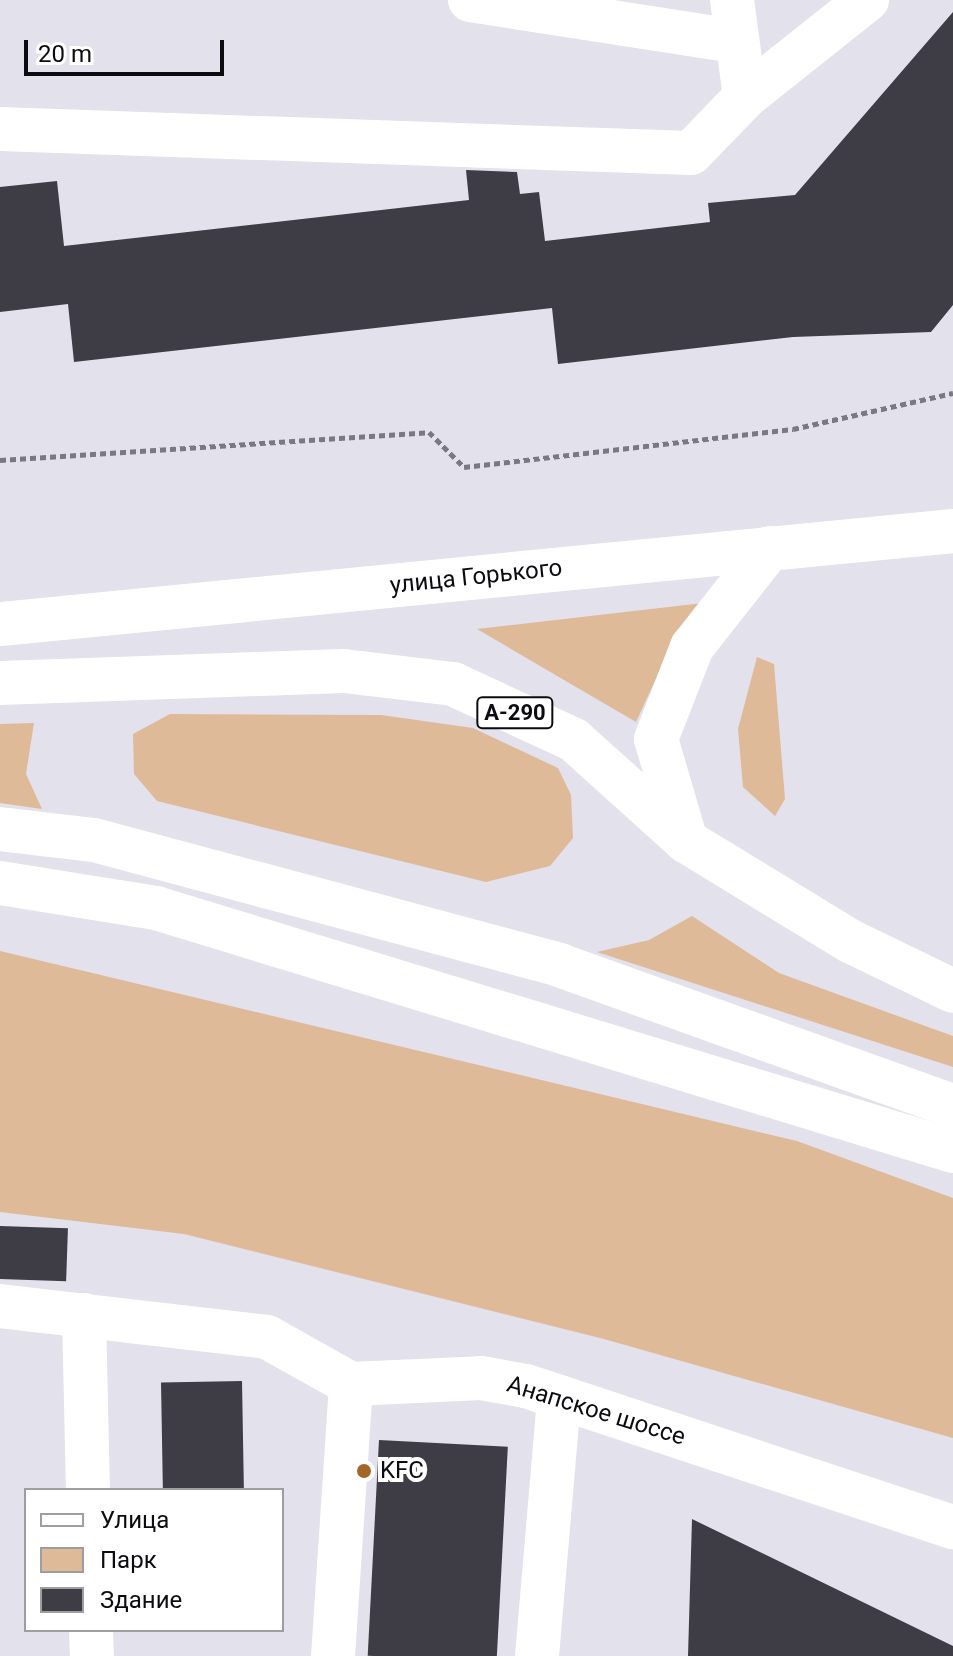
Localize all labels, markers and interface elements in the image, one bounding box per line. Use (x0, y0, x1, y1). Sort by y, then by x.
scale bar (28, 24, 228, 74)
text: 20 m (38, 40, 92, 68)
street label: улица Горького (388, 554, 564, 600)
road number: А-290 (475, 695, 555, 731)
street label: Анапское шоссе (503, 1370, 689, 1452)
place label: KFC (380, 1457, 424, 1485)
marker: KFC (355, 1462, 373, 1480)
legend (24, 1488, 284, 1632)
text: Улица (100, 1506, 169, 1534)
text: Парк (100, 1546, 157, 1574)
text: Здание (100, 1586, 182, 1614)

